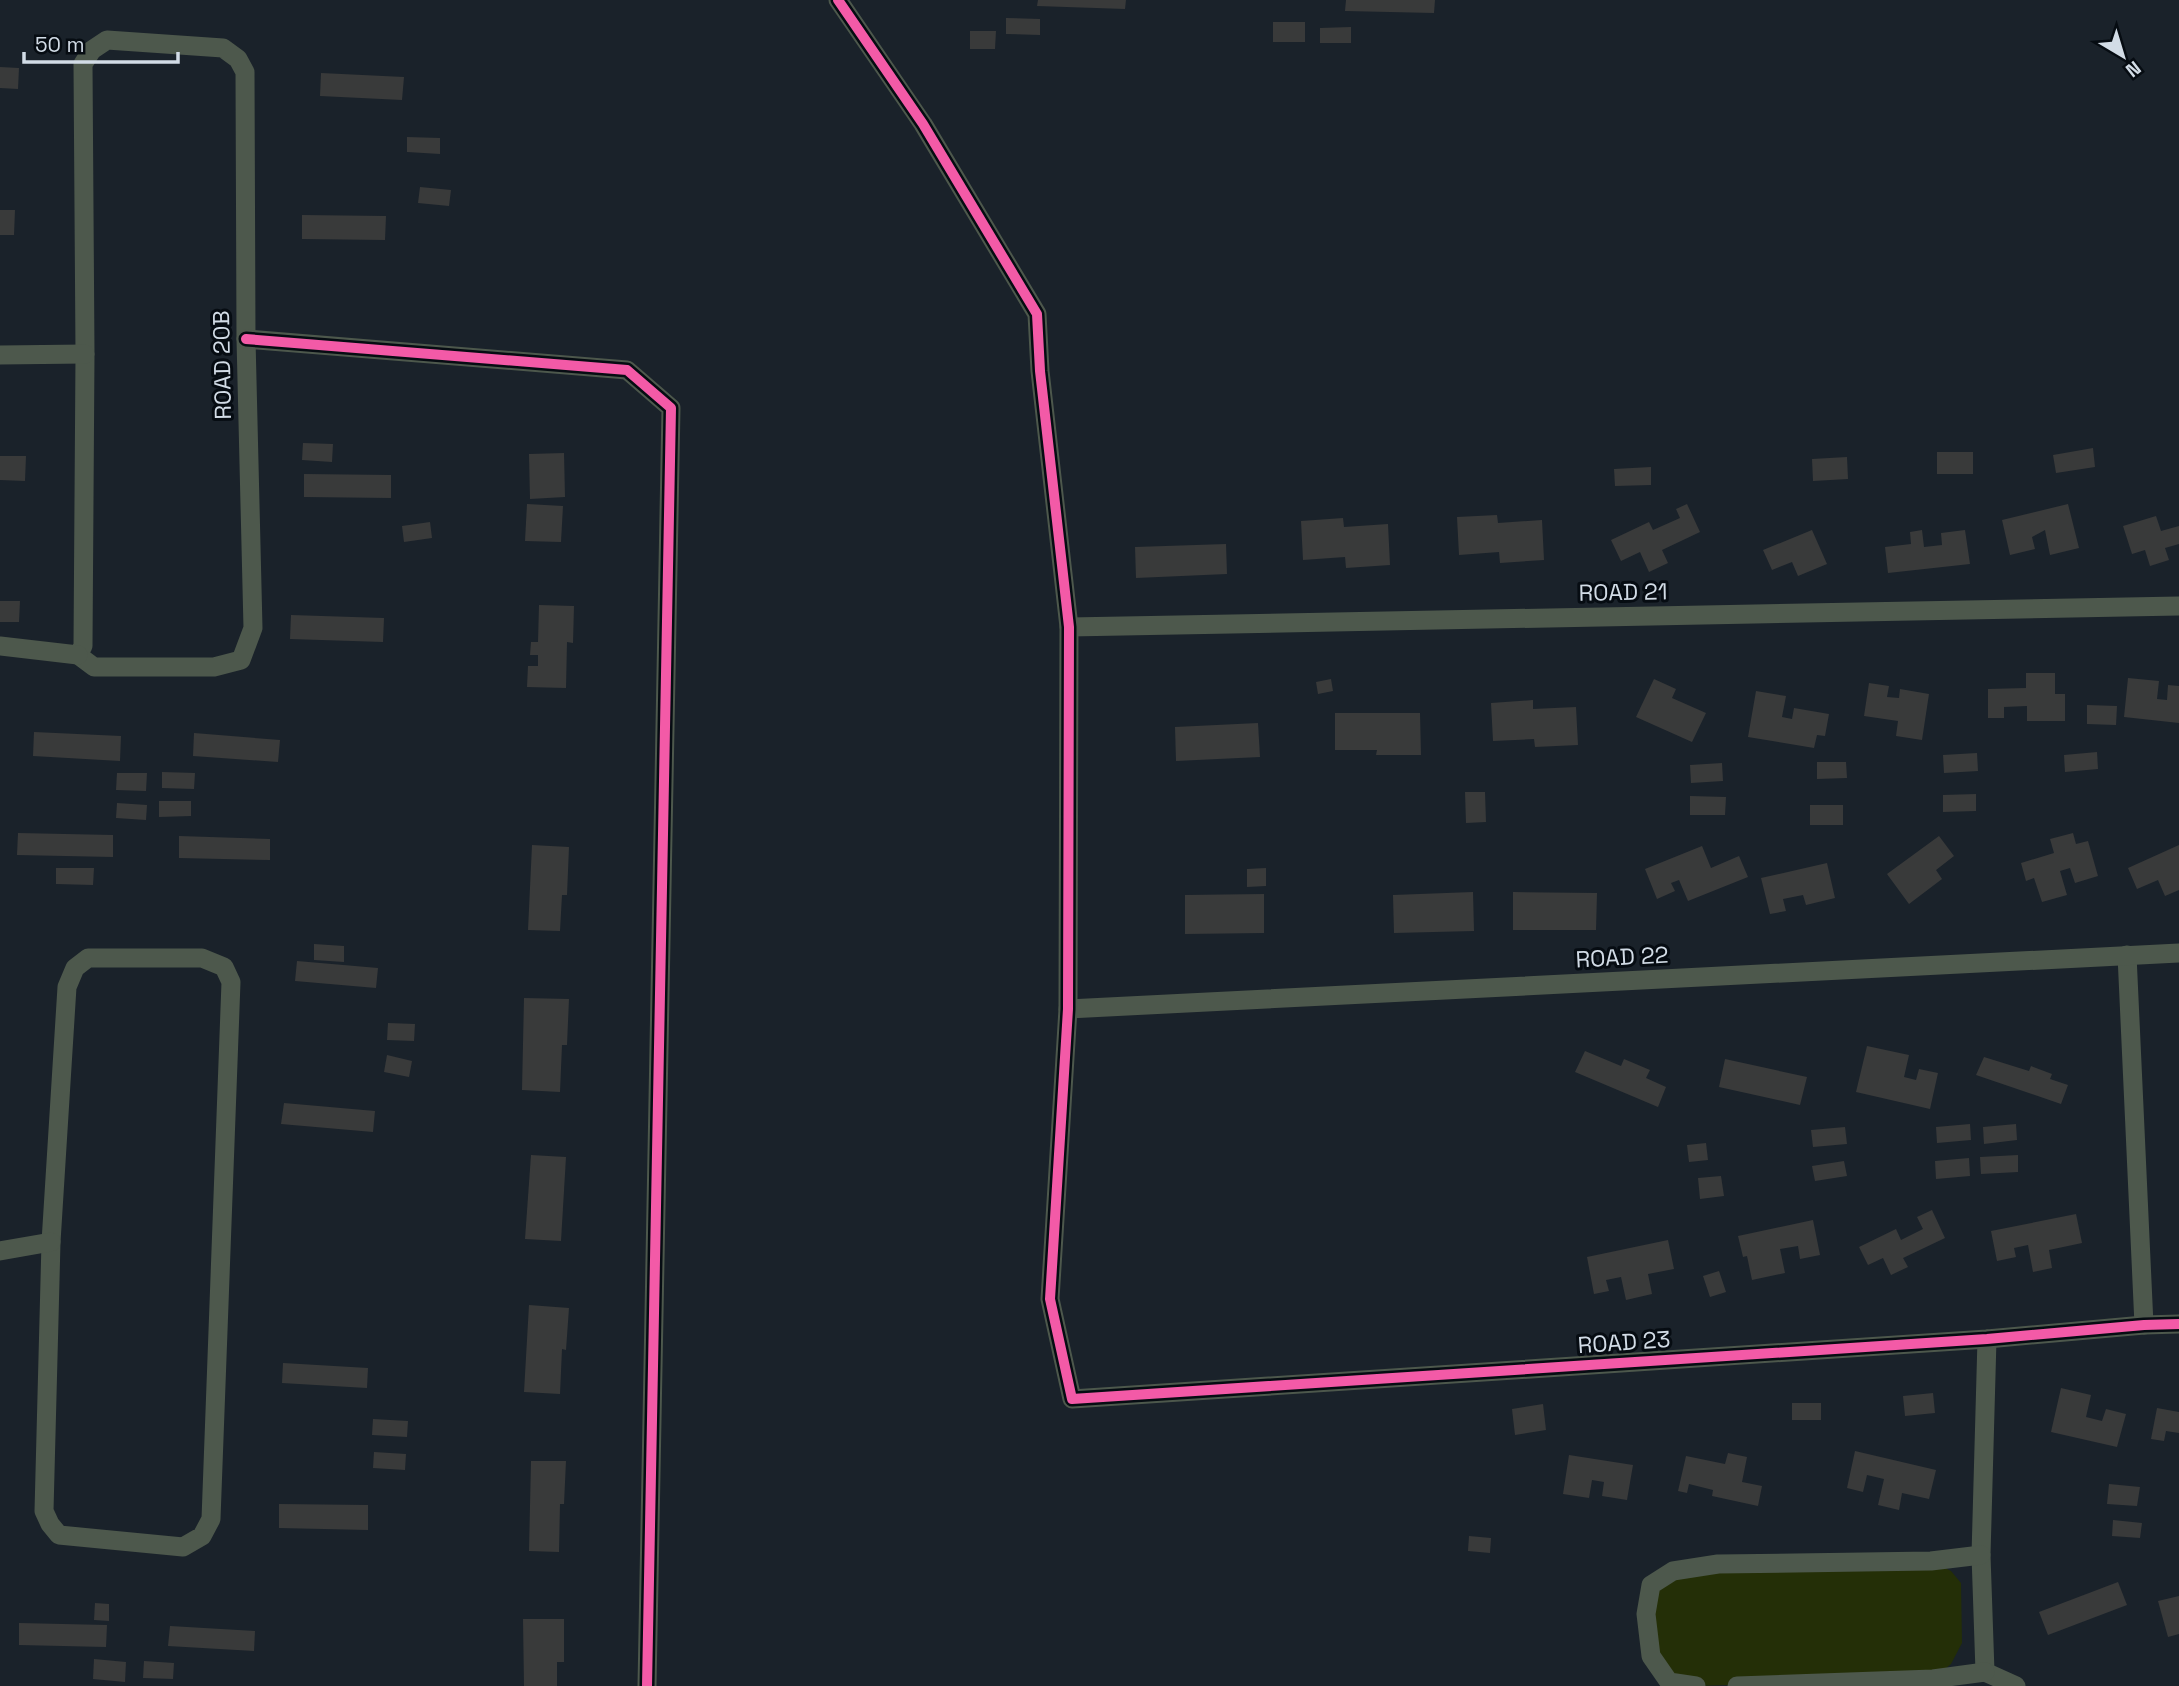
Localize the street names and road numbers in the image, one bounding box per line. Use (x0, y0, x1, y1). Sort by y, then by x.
street label: ROAD 20B (206, 310, 238, 420)
street label: ROAD 21 (1578, 576, 1668, 608)
street label: ROAD 22 (1575, 940, 1669, 974)
street label: ROAD 23 (1577, 1324, 1671, 1360)

